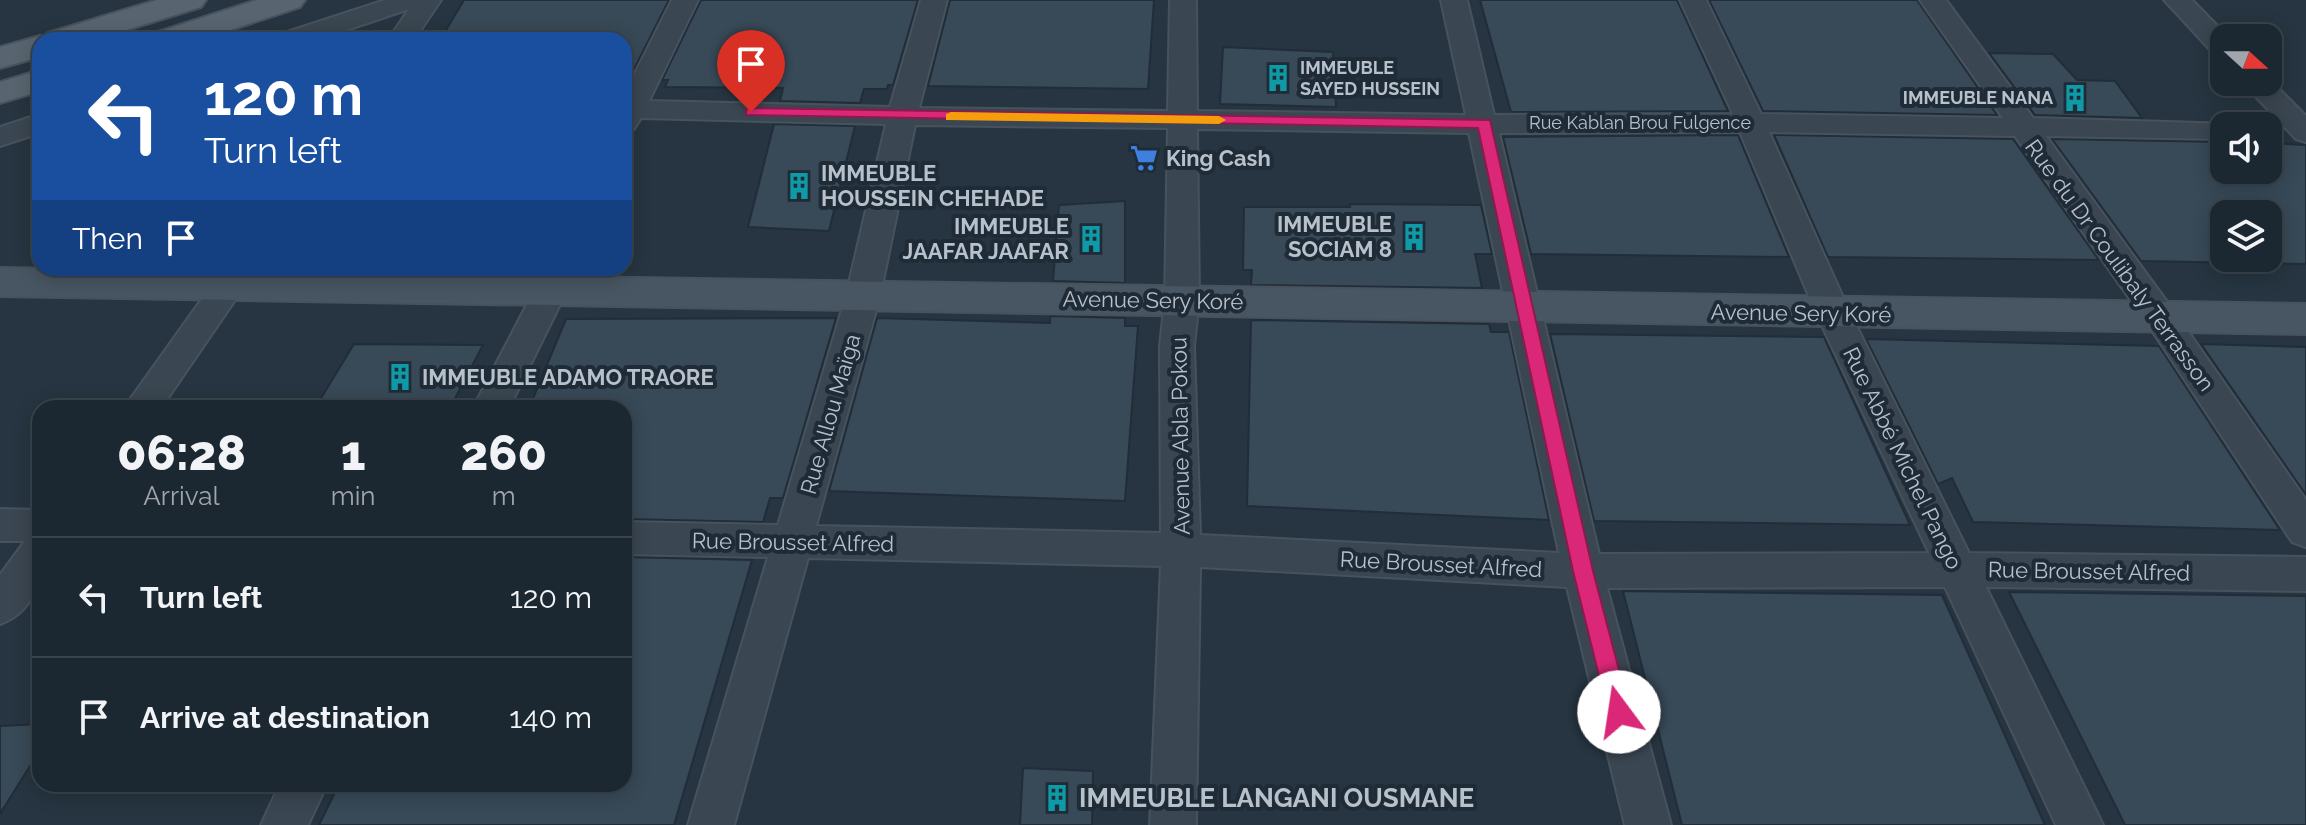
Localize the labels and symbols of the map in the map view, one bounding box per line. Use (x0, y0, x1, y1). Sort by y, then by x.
north arrow (2210, 24, 2282, 96)
pin (717, 30, 785, 112)
place label: IMMEUBLE SAYED HUSSEIN (1300, 57, 1440, 99)
building icon: IMMEUBLE SAYED HUSSEIN (1263, 63, 1293, 93)
building icon: IMMEUBLE NANA (2060, 83, 2090, 113)
place label: IMMEUBLE NANA (1903, 87, 2054, 108)
street label: Rue Kablan Brou Fulgence (1529, 112, 1751, 133)
street label: Rue du Dr Coulibaly Terrasson (2020, 134, 2220, 396)
supermarket icon: King Cash (1129, 143, 1159, 173)
place label: King Cash (1166, 145, 1271, 171)
place label: IMMEUBLE HOUSSEIN CHEHADE (821, 160, 1044, 211)
building icon: IMMEUBLE HOUSSEIN CHEHADE (784, 171, 814, 201)
place label: IMMEUBLE SOCIAM 8 (1277, 211, 1392, 262)
place label: IMMEUBLE JAAFAR JAAFAR (902, 213, 1069, 264)
building icon: IMMEUBLE SOCIAM 8 (1399, 222, 1429, 252)
building icon: IMMEUBLE JAAFAR JAAFAR (1076, 224, 1106, 254)
street label: Avenue Sery Koré (1062, 285, 1244, 315)
street label: Avenue Sery Koré (1710, 298, 1892, 328)
street label: Rue Allou Maïga (795, 331, 865, 497)
street label: Avenue Abla Pokou (1165, 337, 1195, 535)
street label: Rue Abbé Michel Pango (1838, 343, 1968, 573)
building icon: IMMEUBLE ADAMO TRAORE (385, 362, 415, 392)
place label: IMMEUBLE ADAMO TRAORE (422, 364, 714, 390)
street label: Rue Brousset Alfred (692, 527, 894, 557)
street label: Rue Brousset Alfred (1339, 546, 1543, 582)
street label: Rue Brousset Alfred (1988, 556, 2190, 586)
position arrow (1577, 670, 1661, 754)
building icon: IMMEUBLE LANGANI OUSMANE (1042, 783, 1072, 813)
place label: IMMEUBLE LANGANI OUSMANE (1079, 783, 1474, 813)

